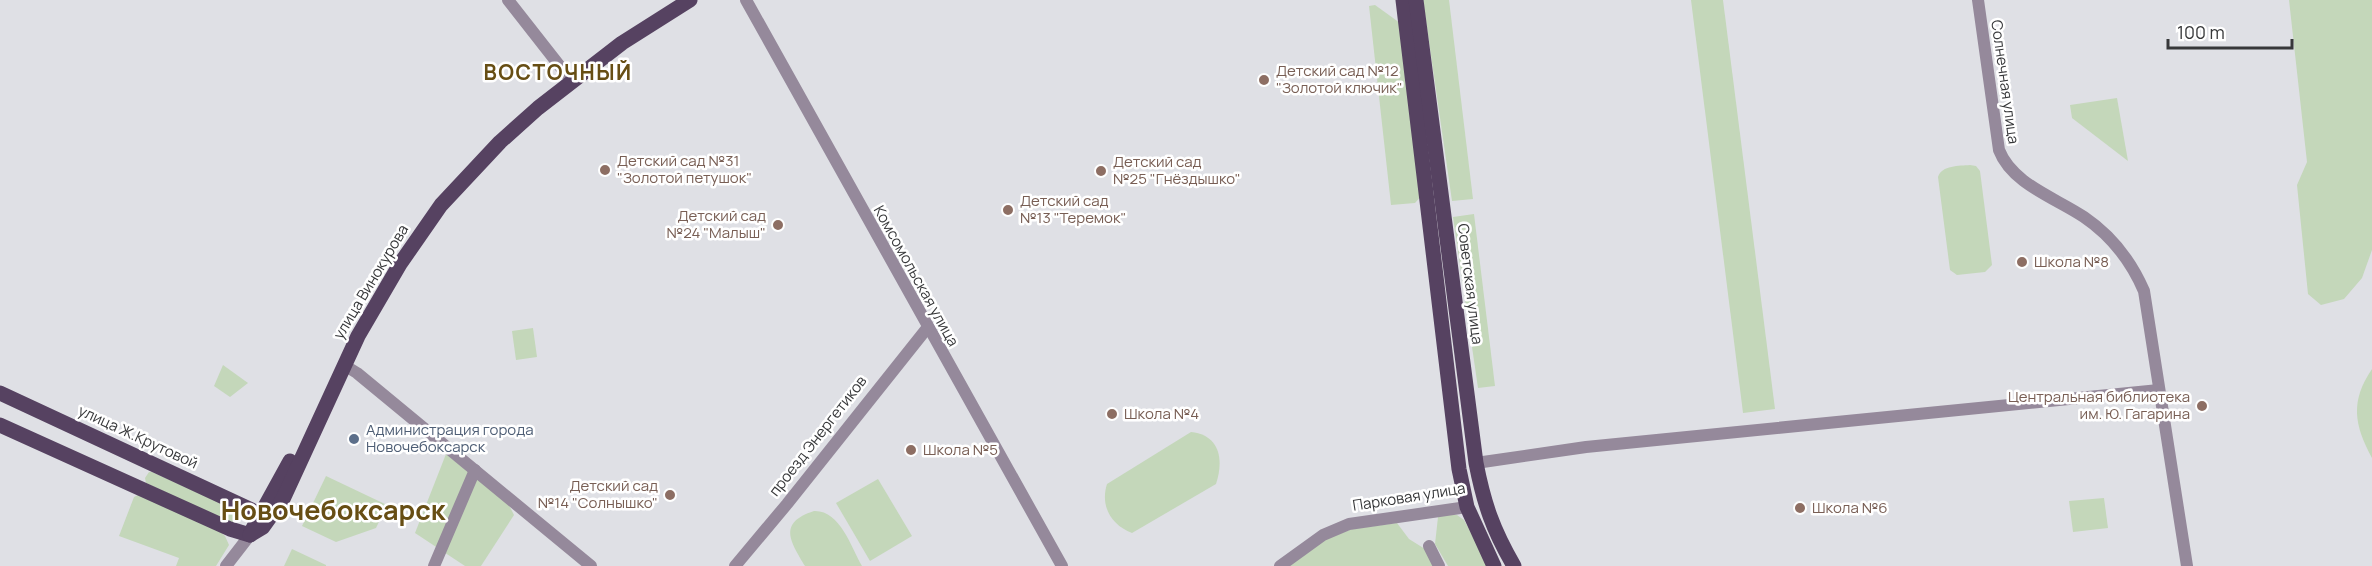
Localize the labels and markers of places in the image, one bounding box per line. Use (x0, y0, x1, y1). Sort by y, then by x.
place label: Детский сад №12 "Золотой ключик" (1276, 60, 1403, 98)
marker: Детский сад №12 "Золотой ключик" (1257, 73, 1271, 87)
place label: Детский сад №31 "Золотой петушок" (617, 150, 752, 188)
place label: Детский сад №25 "Гнёздышко" (1113, 151, 1241, 189)
marker: Детский сад №31 "Золотой петушок" (598, 163, 612, 177)
marker: Детский сад №25 "Гнёздышко" (1094, 164, 1108, 178)
place label: Детский сад №13 "Теремок" (1020, 190, 1126, 228)
marker: Детский сад №13 "Теремок" (1001, 203, 1015, 217)
place label: Детский сад №24 "Малыш" (667, 205, 766, 243)
marker: Детский сад №24 "Малыш" (771, 218, 785, 232)
place label: Школа №8 (2034, 251, 2109, 272)
marker: Школа №8 (2015, 255, 2029, 269)
place label: Центральная библиотека им. Ю. Гагарина (2008, 386, 2190, 424)
marker: Центральная библиотека им. Ю. Гагарина (2195, 399, 2209, 413)
place label: Школа №4 (1124, 403, 1199, 424)
marker: Школа №4 (1105, 407, 1119, 421)
place label: Администрация города Новочебоксарск (366, 419, 534, 457)
marker: Администрация города Новочебоксарск (347, 432, 361, 446)
place label: Школа №5 (923, 439, 998, 460)
marker: Школа №5 (904, 443, 918, 457)
place label: Детский сад №14 "Солнышко" (538, 475, 658, 513)
marker: Детский сад №14 "Солнышко" (663, 488, 677, 502)
place label: Школа №6 (1812, 497, 1888, 518)
marker: Школа №6 (1793, 501, 1807, 515)

